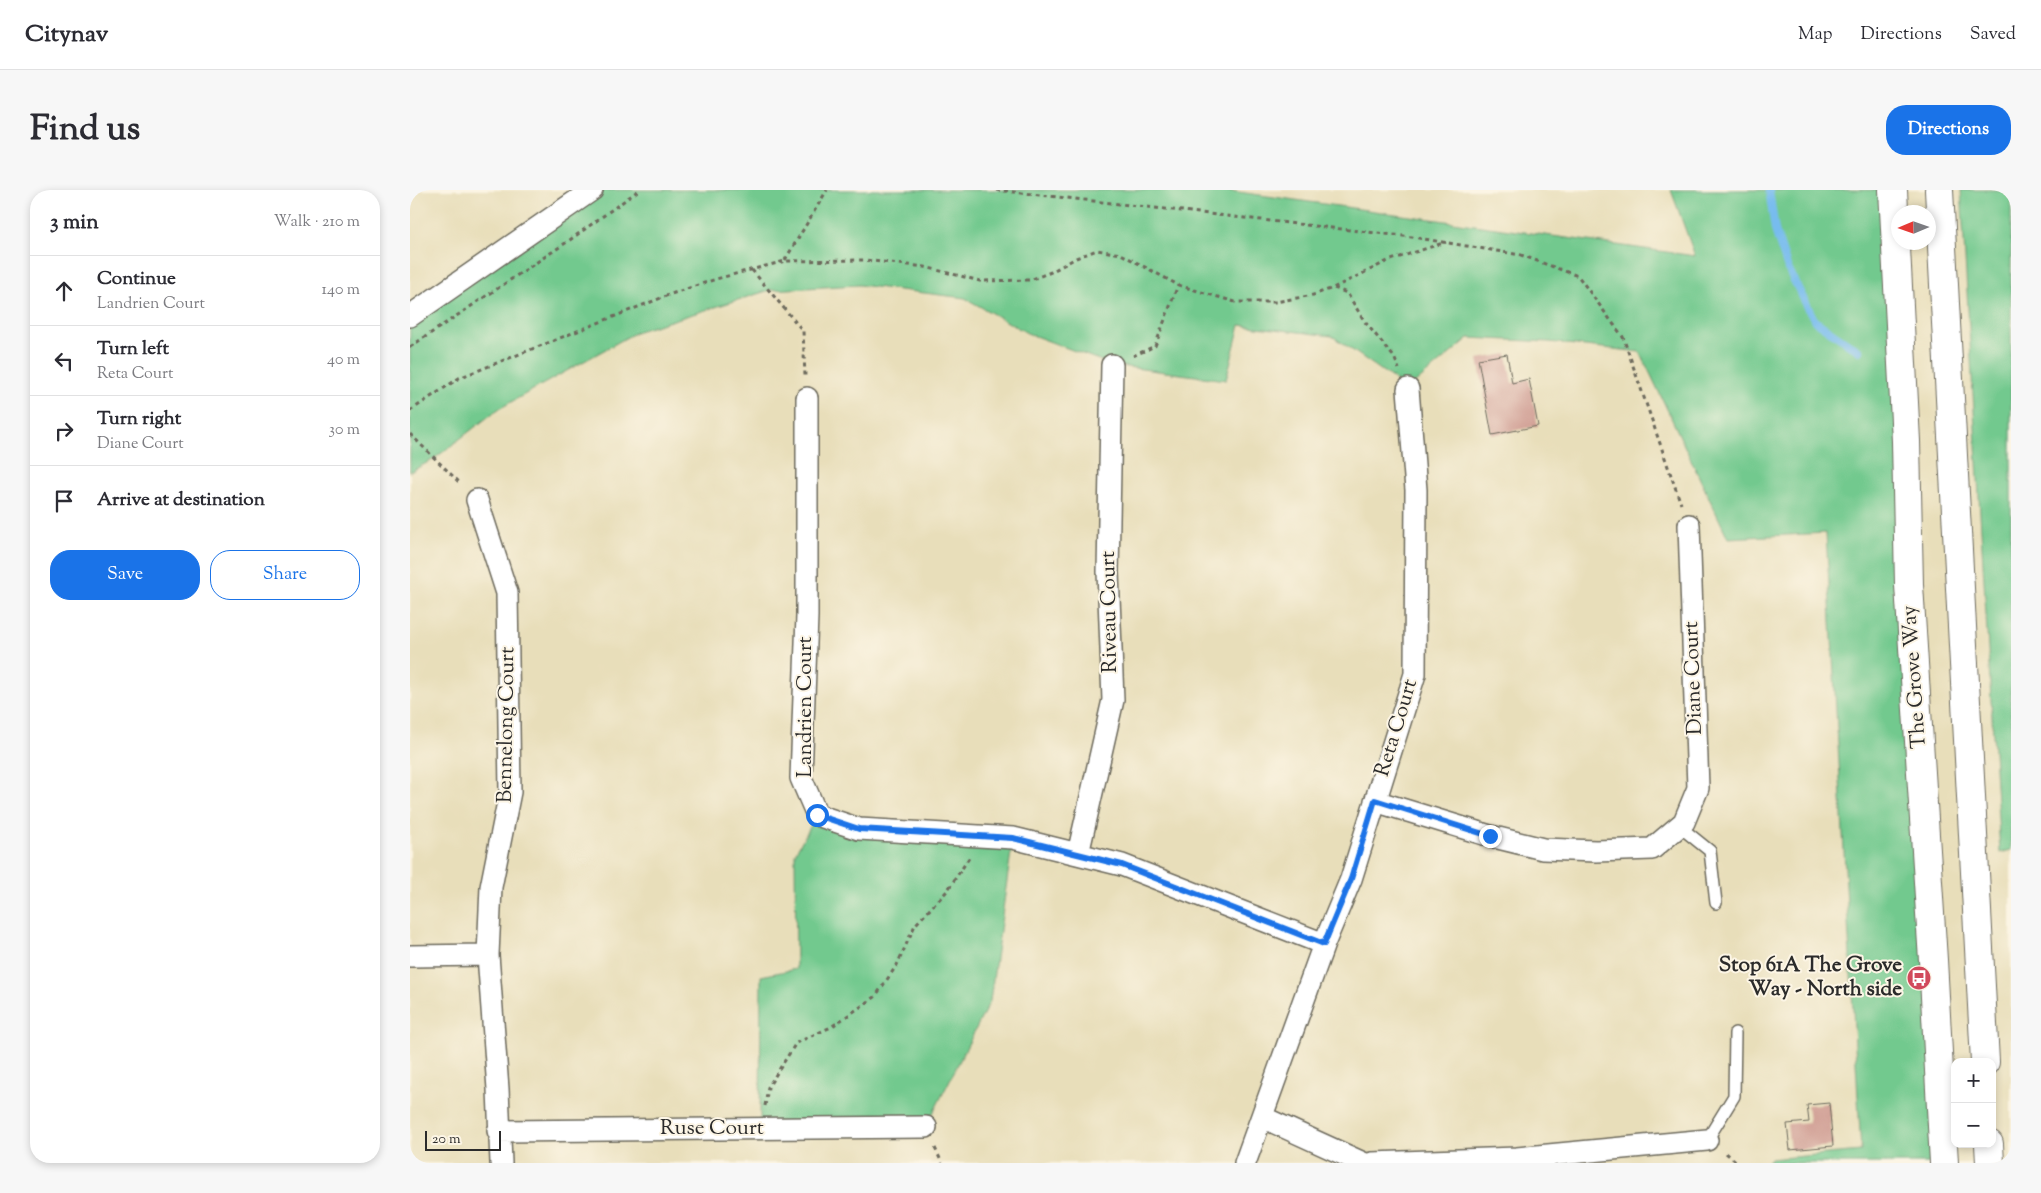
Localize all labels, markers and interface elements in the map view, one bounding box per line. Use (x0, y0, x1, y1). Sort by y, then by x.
text: Citynav (25, 18, 108, 52)
text: Map (1798, 22, 1833, 48)
text: Directions (1861, 22, 1942, 48)
text: Saved (1970, 22, 2016, 48)
text: Find us (30, 105, 140, 156)
button: Directions (1886, 105, 2011, 155)
north arrow (1891, 205, 1936, 250)
text: 3 min (50, 208, 99, 238)
text: Walk · 210 m (274, 211, 360, 234)
text: Continue (97, 266, 176, 293)
icon: ahead (50, 277, 78, 305)
text: 140 m (322, 279, 360, 302)
text: Landrien Court (97, 293, 205, 316)
text: Turn left (97, 336, 169, 363)
icon: left (50, 347, 78, 375)
text: 40 m (327, 349, 360, 372)
text: Reta Court (97, 363, 174, 386)
text: Turn right (97, 406, 181, 433)
icon: right (50, 417, 78, 445)
text: 30 m (329, 419, 360, 442)
text: Diane Court (97, 433, 184, 456)
icon: arrive (50, 487, 78, 515)
text: Arrive at destination (97, 487, 265, 514)
button: Save (50, 550, 200, 600)
button: Share (210, 550, 360, 600)
street label: Riveau Court (1094, 551, 1126, 673)
street label: The Grove Way (1895, 604, 1935, 750)
street label: Diane Court (1677, 621, 1711, 735)
street label: Landrien Court (791, 636, 821, 778)
street label: Bennelong Court (491, 647, 523, 803)
street label: Reta Court (1368, 676, 1426, 780)
route start (806, 804, 829, 827)
route end (1479, 825, 1502, 848)
place label: Stop 61A The Grove Way - North side (1719, 951, 1902, 1005)
bus stop icon: Stop 61A The Grove Way - North side (1906, 965, 1932, 991)
map controls (1951, 1058, 1996, 1148)
button: + (1951, 1058, 1996, 1103)
button: − (1951, 1103, 1996, 1148)
street label: Ruse Court (660, 1114, 764, 1144)
scale bar (425, 1128, 501, 1151)
text: 20 m (432, 1130, 461, 1150)

